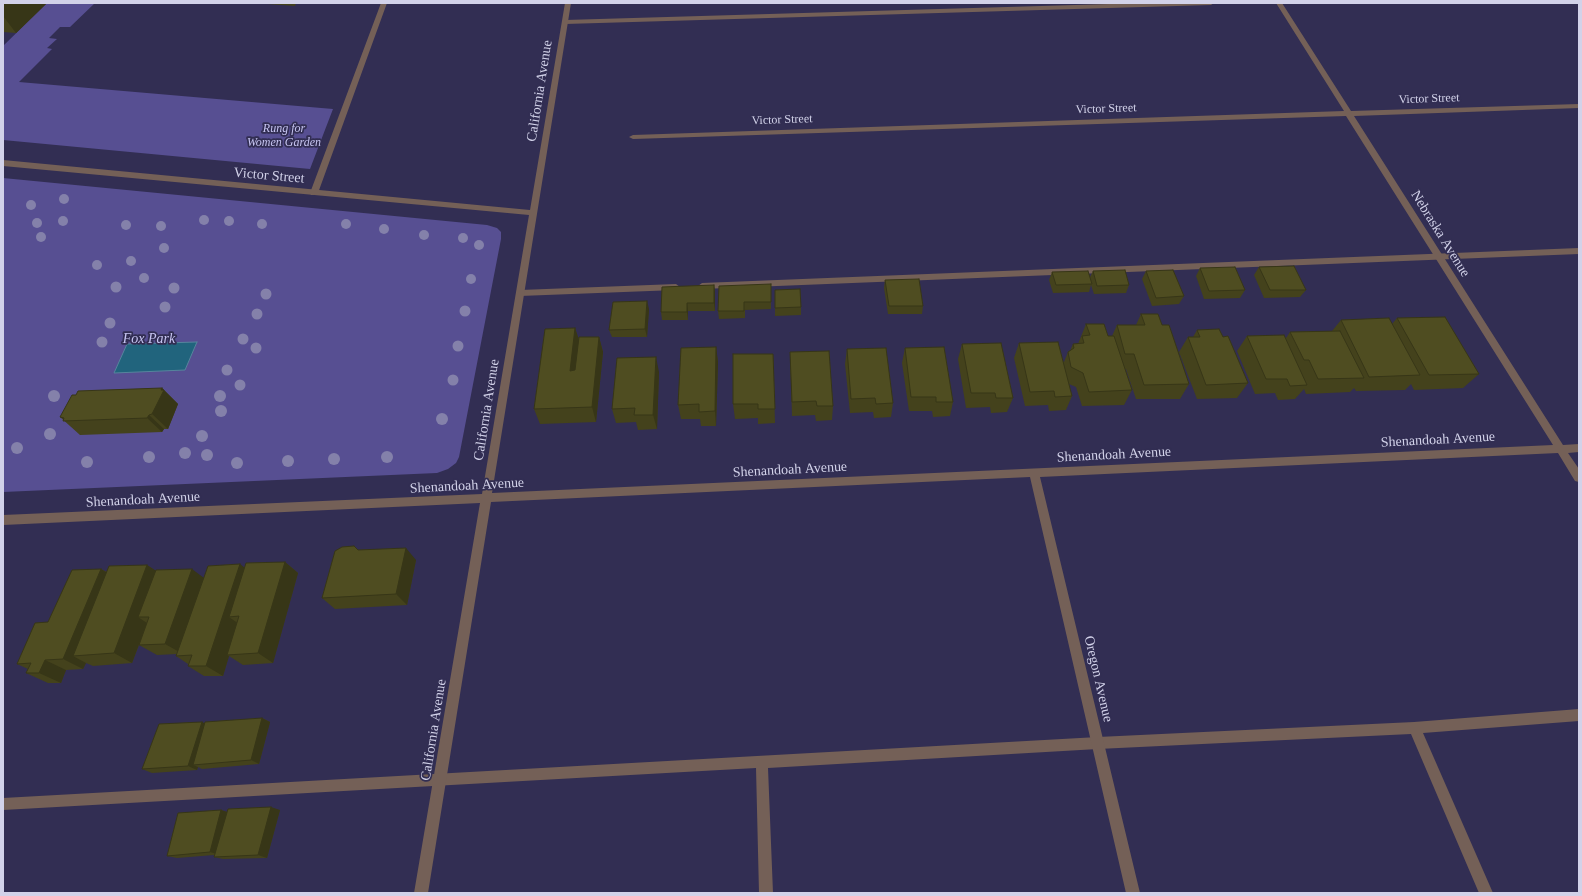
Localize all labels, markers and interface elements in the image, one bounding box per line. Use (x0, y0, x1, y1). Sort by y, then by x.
street label: California Avenue (524, 39, 556, 143)
street label: Victor Street (1398, 91, 1460, 107)
street label: Victor Street (1075, 101, 1137, 117)
street label: Victor Street (751, 112, 813, 128)
park label: Rung for Women Garden (247, 122, 321, 150)
street label: Victor Street (233, 165, 305, 187)
street label: Nebraska Avenue (1407, 188, 1473, 280)
park label: Fox Park (123, 331, 175, 347)
street label: California Avenue (471, 358, 503, 462)
street label: Shenandoah Avenue (1380, 429, 1496, 451)
street label: Shenandoah Avenue (1056, 444, 1172, 466)
street label: Shenandoah Avenue (732, 459, 848, 481)
street label: Shenandoah Avenue (409, 475, 525, 497)
street label: Shenandoah Avenue (85, 489, 201, 511)
street label: Oregon Avenue (1080, 634, 1116, 724)
street label: California Avenue (418, 678, 450, 782)

